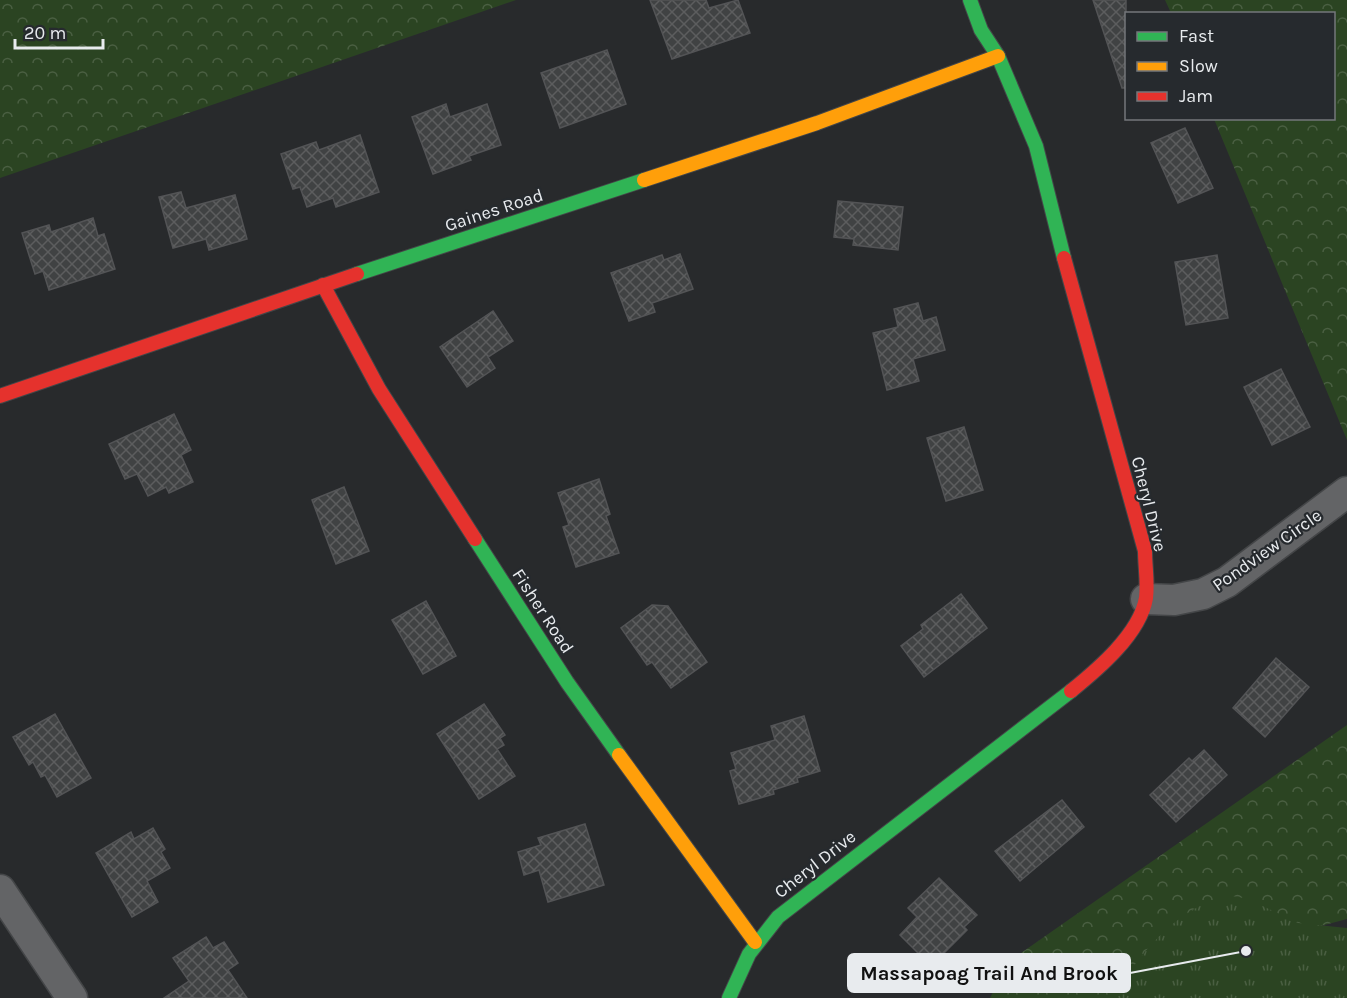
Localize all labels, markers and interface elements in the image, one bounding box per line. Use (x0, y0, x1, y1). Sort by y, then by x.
scale bar (15, 12, 104, 50)
legend (1125, 12, 1335, 120)
text: 20 m (24, 22, 66, 44)
text: Fast (1179, 25, 1214, 47)
text: Slow (1179, 55, 1218, 77)
text: Jam (1179, 85, 1213, 107)
street label: Gaines Road (442, 184, 546, 236)
street label: Cheryl Drive (1127, 454, 1171, 554)
street label: Pondview Circle (1208, 504, 1326, 596)
street label: Fisher Road (507, 565, 579, 657)
street label: Cheryl Drive (770, 825, 860, 903)
callout: Massapoag Trail And Brook (848, 954, 1130, 992)
text: Massapoag Trail And Brook (860, 962, 1118, 985)

